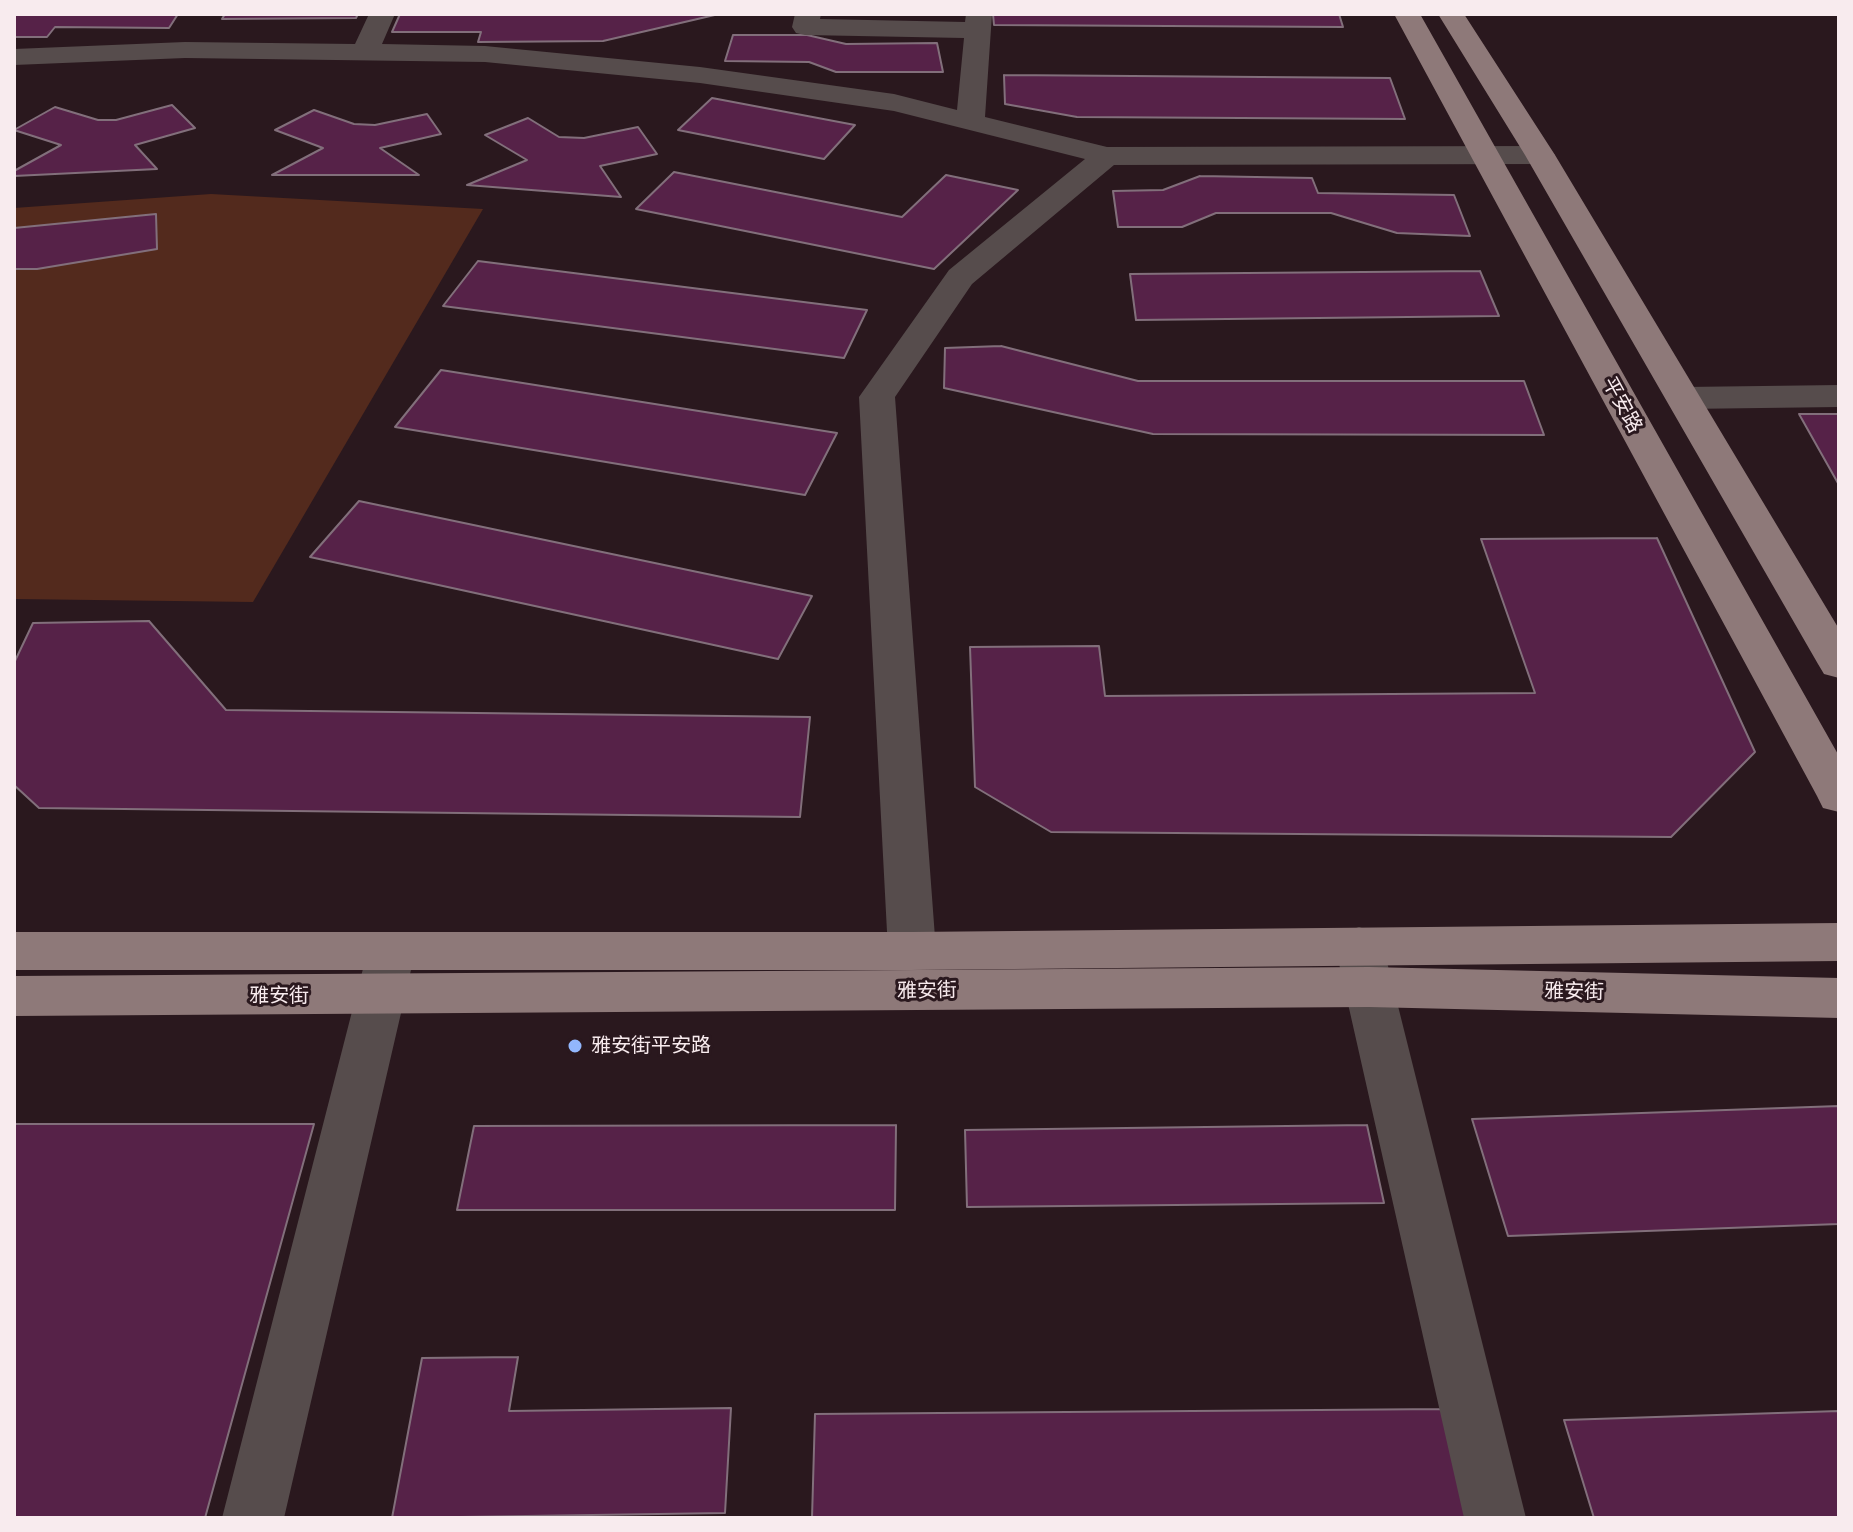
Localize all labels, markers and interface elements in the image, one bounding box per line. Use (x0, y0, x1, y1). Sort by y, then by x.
street label: 平安路 (1597, 373, 1647, 437)
street label: 雅安街 (897, 978, 957, 1004)
street label: 雅安街 (1544, 979, 1604, 1005)
street label: 雅安街 (249, 984, 309, 1008)
place label: 雅安街平安路 (591, 1034, 711, 1058)
marker: 雅安街平安路 (566, 1037, 584, 1055)

